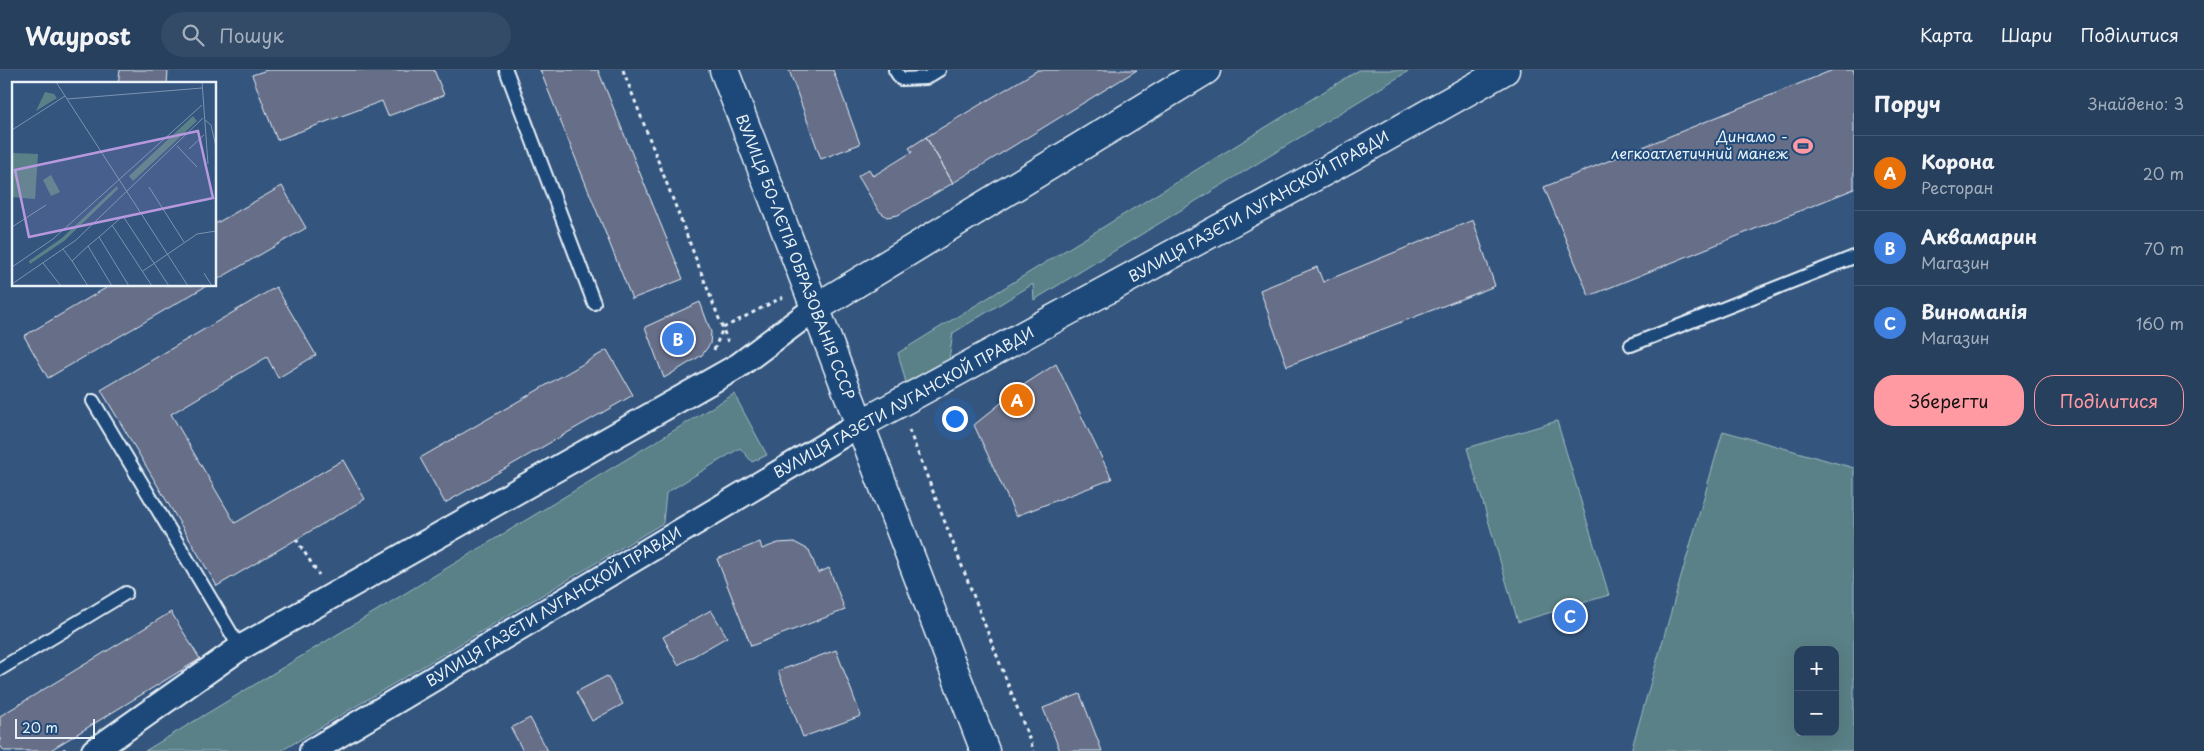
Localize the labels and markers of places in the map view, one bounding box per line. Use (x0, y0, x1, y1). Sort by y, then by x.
place label: Динамо - легкоатлетичний манеж (1610, 124, 1789, 164)
sports icon: Динамо - легкоатлетичний манеж (1792, 135, 1814, 157)
pin: B (662, 320, 694, 358)
pin: A (1001, 381, 1033, 419)
pin: C (1554, 597, 1586, 635)

